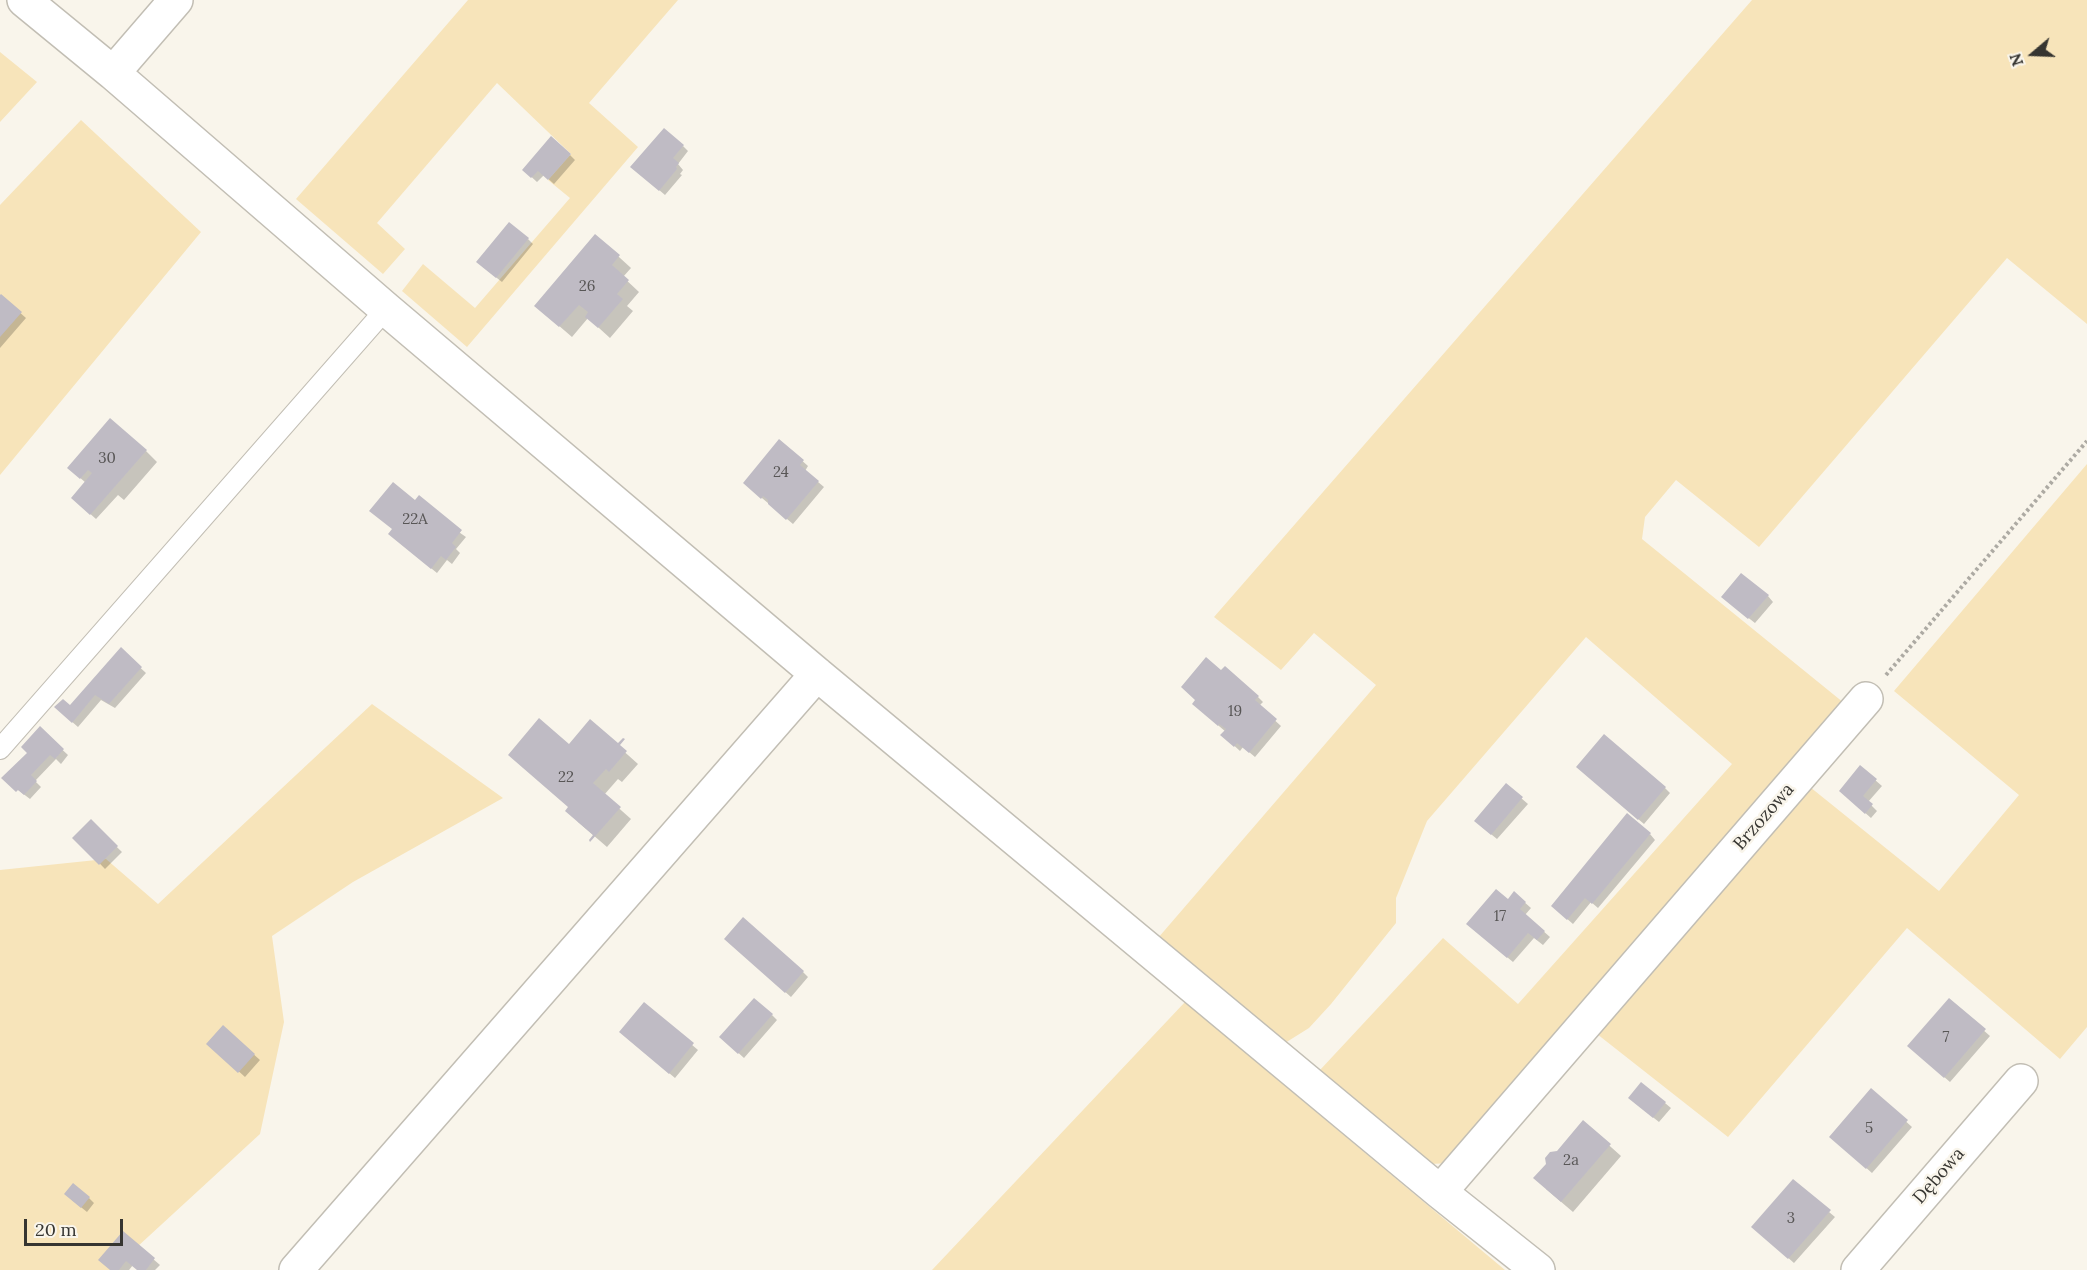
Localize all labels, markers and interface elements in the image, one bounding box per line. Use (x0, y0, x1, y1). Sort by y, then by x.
north arrow (2003, 24, 2063, 84)
text: N (2005, 51, 2027, 69)
house number: 26 (579, 278, 595, 296)
house number: 30 (98, 450, 116, 468)
house number: 24 (773, 464, 789, 482)
house number: 22A (402, 511, 428, 529)
house number: 19 (1228, 703, 1242, 721)
house number: 22 (558, 769, 574, 787)
street label: Brzozowa (1729, 779, 1799, 855)
house number: 17 (1494, 908, 1506, 926)
house number: 7 (1943, 1029, 1949, 1047)
house number: 5 (1865, 1120, 1873, 1138)
street label: Dębowa (1909, 1143, 1969, 1209)
house number: 2a (1563, 1152, 1579, 1170)
scale bar (27, 1207, 126, 1245)
house number: 3 (1787, 1210, 1795, 1228)
text: 20 m (35, 1218, 77, 1241)

